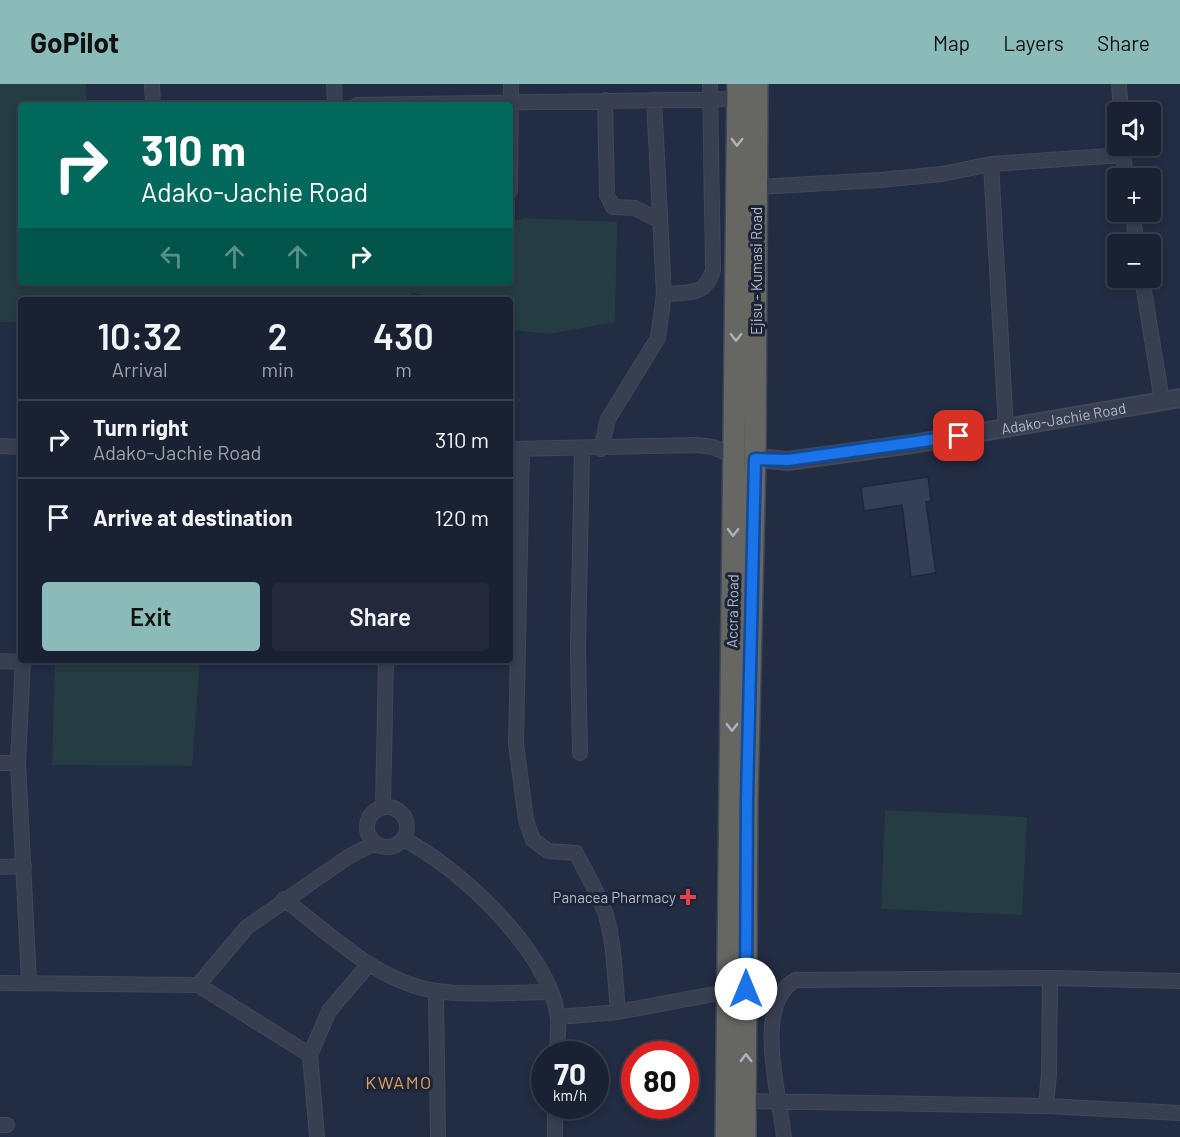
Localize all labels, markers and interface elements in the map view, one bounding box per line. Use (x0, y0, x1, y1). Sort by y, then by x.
text: GoPilot (30, 25, 119, 59)
text: Map (933, 30, 970, 55)
text: Layers (1003, 30, 1064, 55)
text: Share (1097, 30, 1150, 55)
map controls (1107, 102, 1161, 288)
button: sound (1107, 102, 1161, 156)
text: 310 m (141, 124, 246, 174)
icon: right (42, 126, 120, 204)
one-way arrow (731, 138, 744, 147)
button: + (1107, 168, 1161, 222)
text: Adako-Jachie Road (141, 175, 368, 207)
street label: Ejisu - Kumasi Road (747, 207, 765, 335)
button: − (1107, 234, 1161, 288)
icon: left (155, 240, 188, 273)
icon: ahead (218, 240, 251, 273)
icon: ahead (281, 240, 314, 273)
icon: right (344, 240, 377, 273)
text: 10:32 (97, 314, 182, 357)
text: 2 (268, 314, 288, 357)
text: 430 (373, 314, 434, 357)
one-way arrow (730, 333, 742, 342)
text: Arrival (112, 357, 168, 381)
text: min (261, 357, 294, 381)
text: m (395, 357, 412, 381)
street label: Adako-Jachie Road (1000, 398, 1127, 438)
pin (933, 410, 984, 461)
text: Turn right (93, 414, 188, 440)
icon: arrive (942, 419, 975, 452)
icon: right (42, 423, 75, 456)
text: 310 m (435, 426, 489, 452)
text: Adako-Jachie Road (93, 440, 261, 464)
icon: arrive (42, 501, 75, 534)
text: Arrive at destination (93, 504, 292, 530)
text: 120 m (434, 504, 489, 530)
one-way arrow (727, 528, 740, 537)
street label: Accra Road (722, 574, 742, 648)
button: Exit (42, 582, 260, 651)
button: Share (272, 582, 489, 651)
one-way arrow (726, 723, 738, 732)
place label: Panacea Pharmacy (553, 888, 676, 906)
marker: Panacea Pharmacy (681, 890, 695, 904)
position arrow (714, 957, 778, 1021)
speed limit sign: 80 (621, 1041, 699, 1119)
one-way arrow (740, 1053, 752, 1062)
text: 70 (554, 1055, 586, 1091)
district label: KWAMO (365, 1071, 433, 1093)
text: km/h (553, 1086, 587, 1104)

